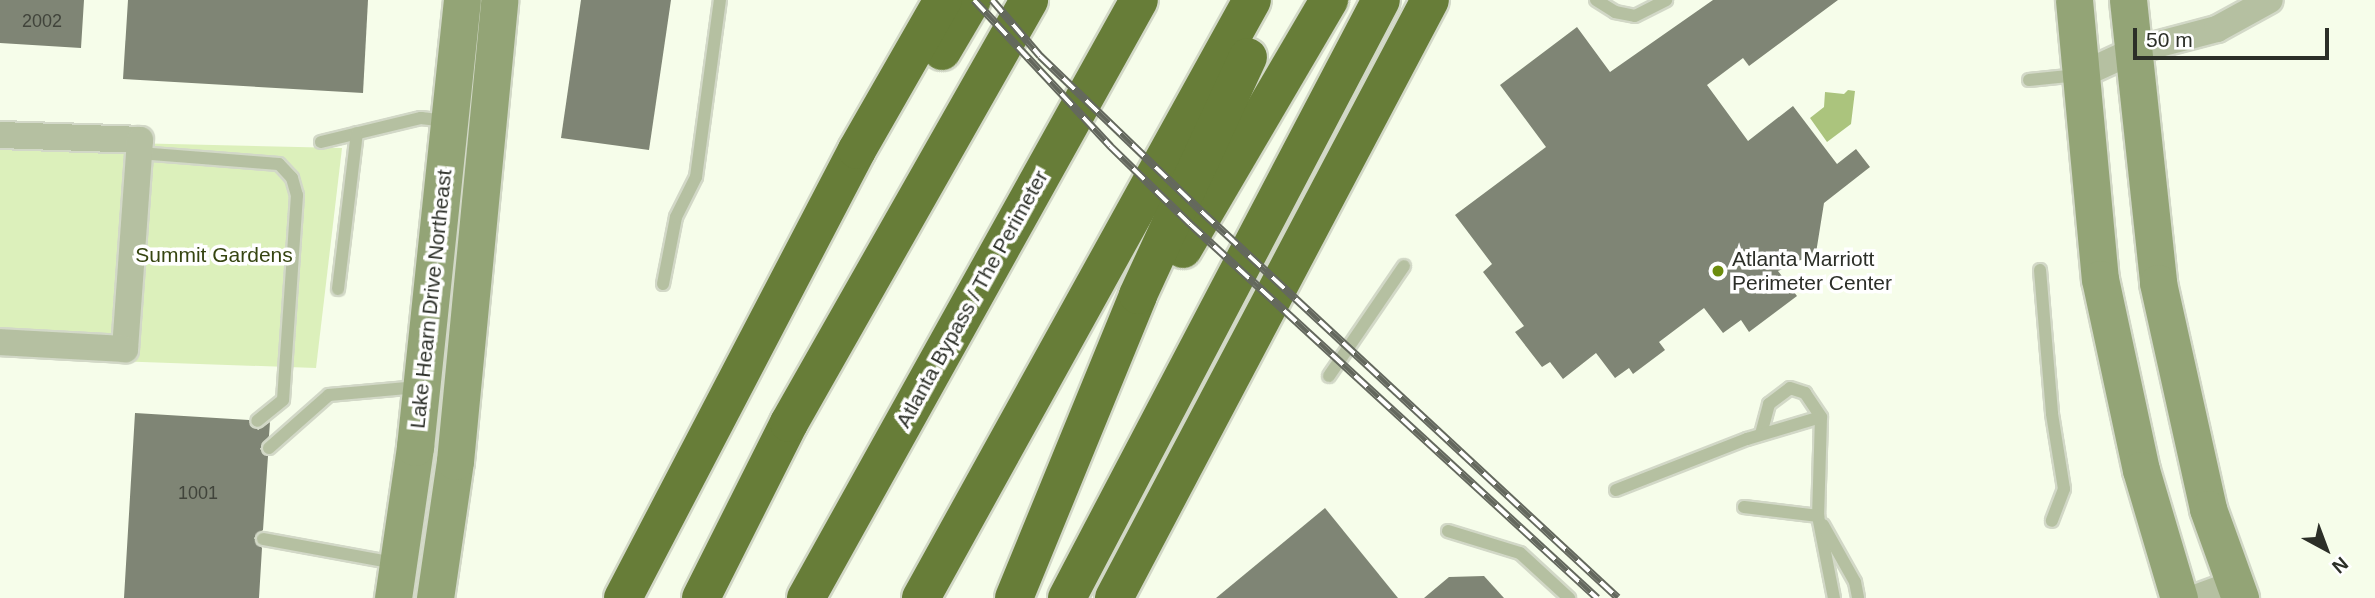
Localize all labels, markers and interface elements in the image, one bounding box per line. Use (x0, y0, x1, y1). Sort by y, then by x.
house number: 2002 (22, 10, 62, 32)
scale bar (2137, 14, 2333, 58)
text: 50 m (2146, 28, 2193, 51)
street label: Atlanta Bypass / The Perimeter (891, 166, 1053, 432)
street label: Lake Hearn Drive Northeast (405, 168, 457, 430)
park label: Summit Gardens (135, 242, 293, 268)
place label: Atlanta Marriott Perimeter Center (1732, 246, 1892, 296)
marker: Atlanta Marriott Perimeter Center (1710, 263, 1726, 279)
house number: 1001 (178, 482, 218, 504)
north arrow (2291, 514, 2361, 584)
text: N (2328, 553, 2352, 578)

